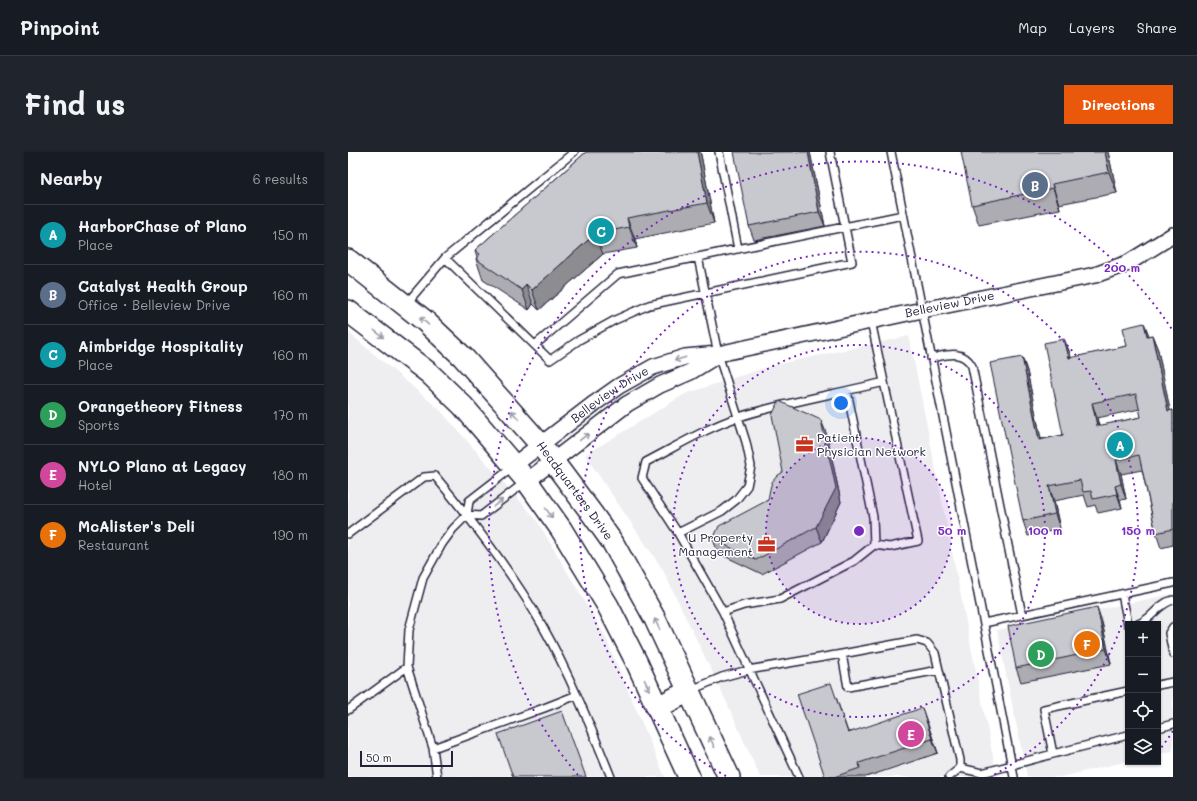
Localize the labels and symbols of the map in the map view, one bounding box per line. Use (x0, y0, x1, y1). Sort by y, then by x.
pin: B (1022, 170, 1048, 200)
pin: C (588, 216, 614, 246)
text: 200 m (1104, 259, 1140, 275)
street label: Belleview Drive (903, 287, 996, 320)
one-way arrow (419, 317, 430, 326)
one-way arrow (374, 330, 385, 338)
one-way arrow (673, 356, 686, 363)
street label: Belleview Drive (567, 362, 651, 426)
your location (831, 393, 851, 413)
one-way arrow (510, 409, 519, 420)
place label: Patient Physician Network (817, 429, 926, 459)
pin: A (1107, 430, 1133, 460)
one-way arrow (579, 433, 590, 441)
office icon: Patient Physician Network (794, 435, 814, 455)
street label: Headquarters Drive (534, 438, 617, 543)
one-way arrow (493, 499, 504, 507)
one-way arrow (545, 507, 554, 518)
text: 50 m (938, 522, 966, 538)
text: 100 m (1028, 522, 1062, 538)
text: 150 m (1121, 522, 1155, 538)
centre of rings (852, 524, 866, 538)
place label: U Property Management (679, 529, 753, 559)
office icon: U Property Management (756, 535, 776, 555)
one-way arrow (653, 618, 660, 630)
pin: F (1074, 629, 1100, 659)
pin: D (1028, 639, 1054, 669)
one-way arrow (644, 678, 651, 690)
pin: E (898, 719, 924, 749)
one-way arrow (708, 736, 715, 748)
scale bar (360, 749, 453, 768)

